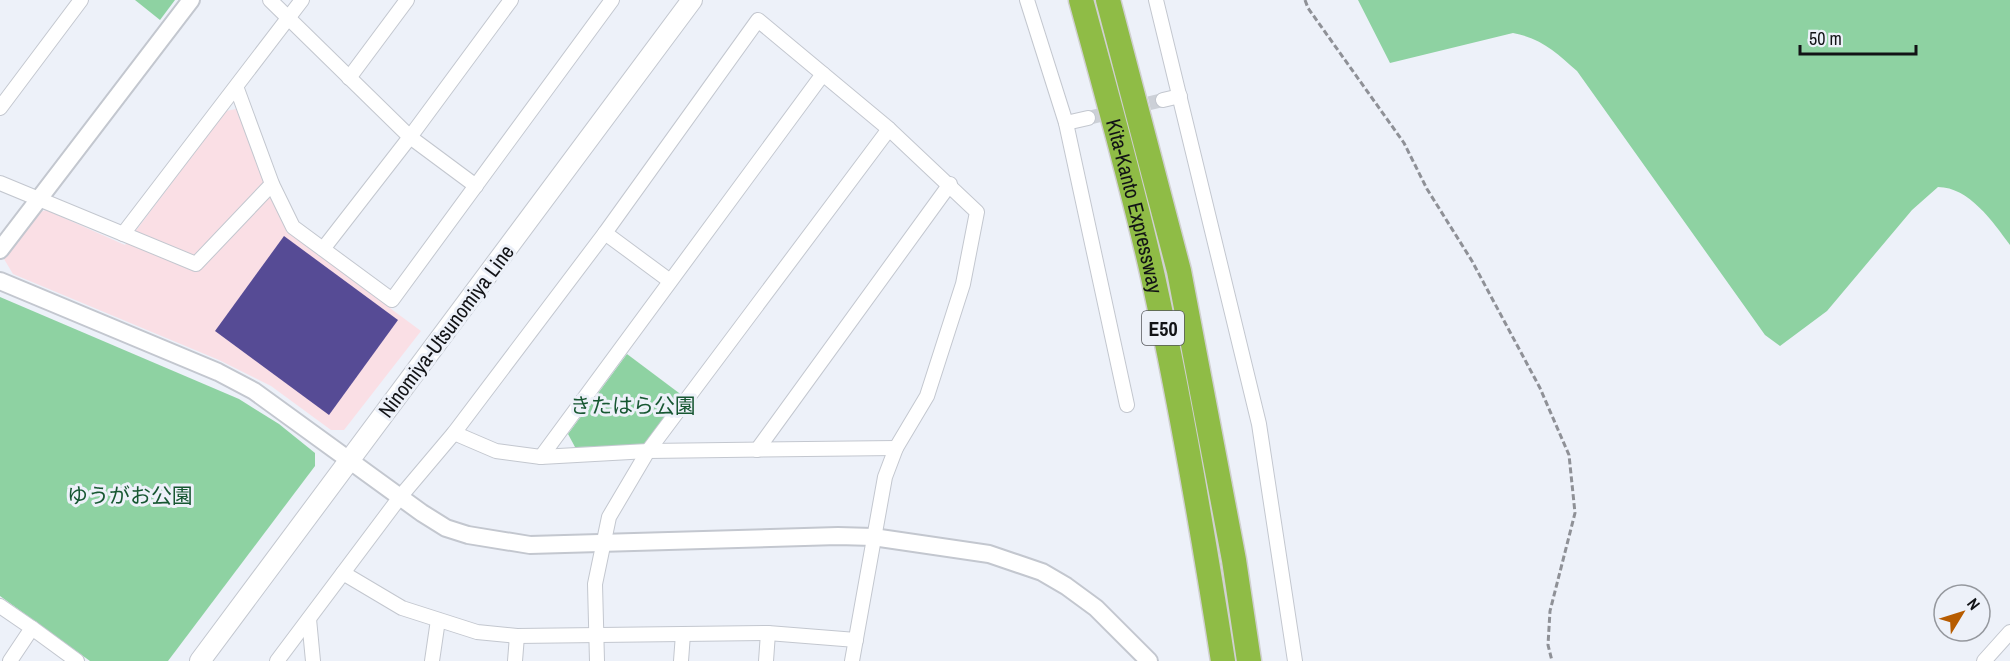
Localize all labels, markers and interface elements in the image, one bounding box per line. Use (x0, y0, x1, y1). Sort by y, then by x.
scale bar (1800, 18, 1916, 56)
text: 50 m (1809, 26, 1842, 51)
street label: Kita-Kanto Expressway (1099, 115, 1171, 296)
street label: Ninomiya-Utsunomiya Line (371, 239, 521, 423)
road number: E50 (1142, 311, 1184, 345)
park label: きたはら公園 (570, 391, 696, 420)
park label: ゆうがお公園 (67, 481, 193, 510)
north arrow (1932, 583, 1992, 643)
text: N (1962, 593, 1985, 614)

